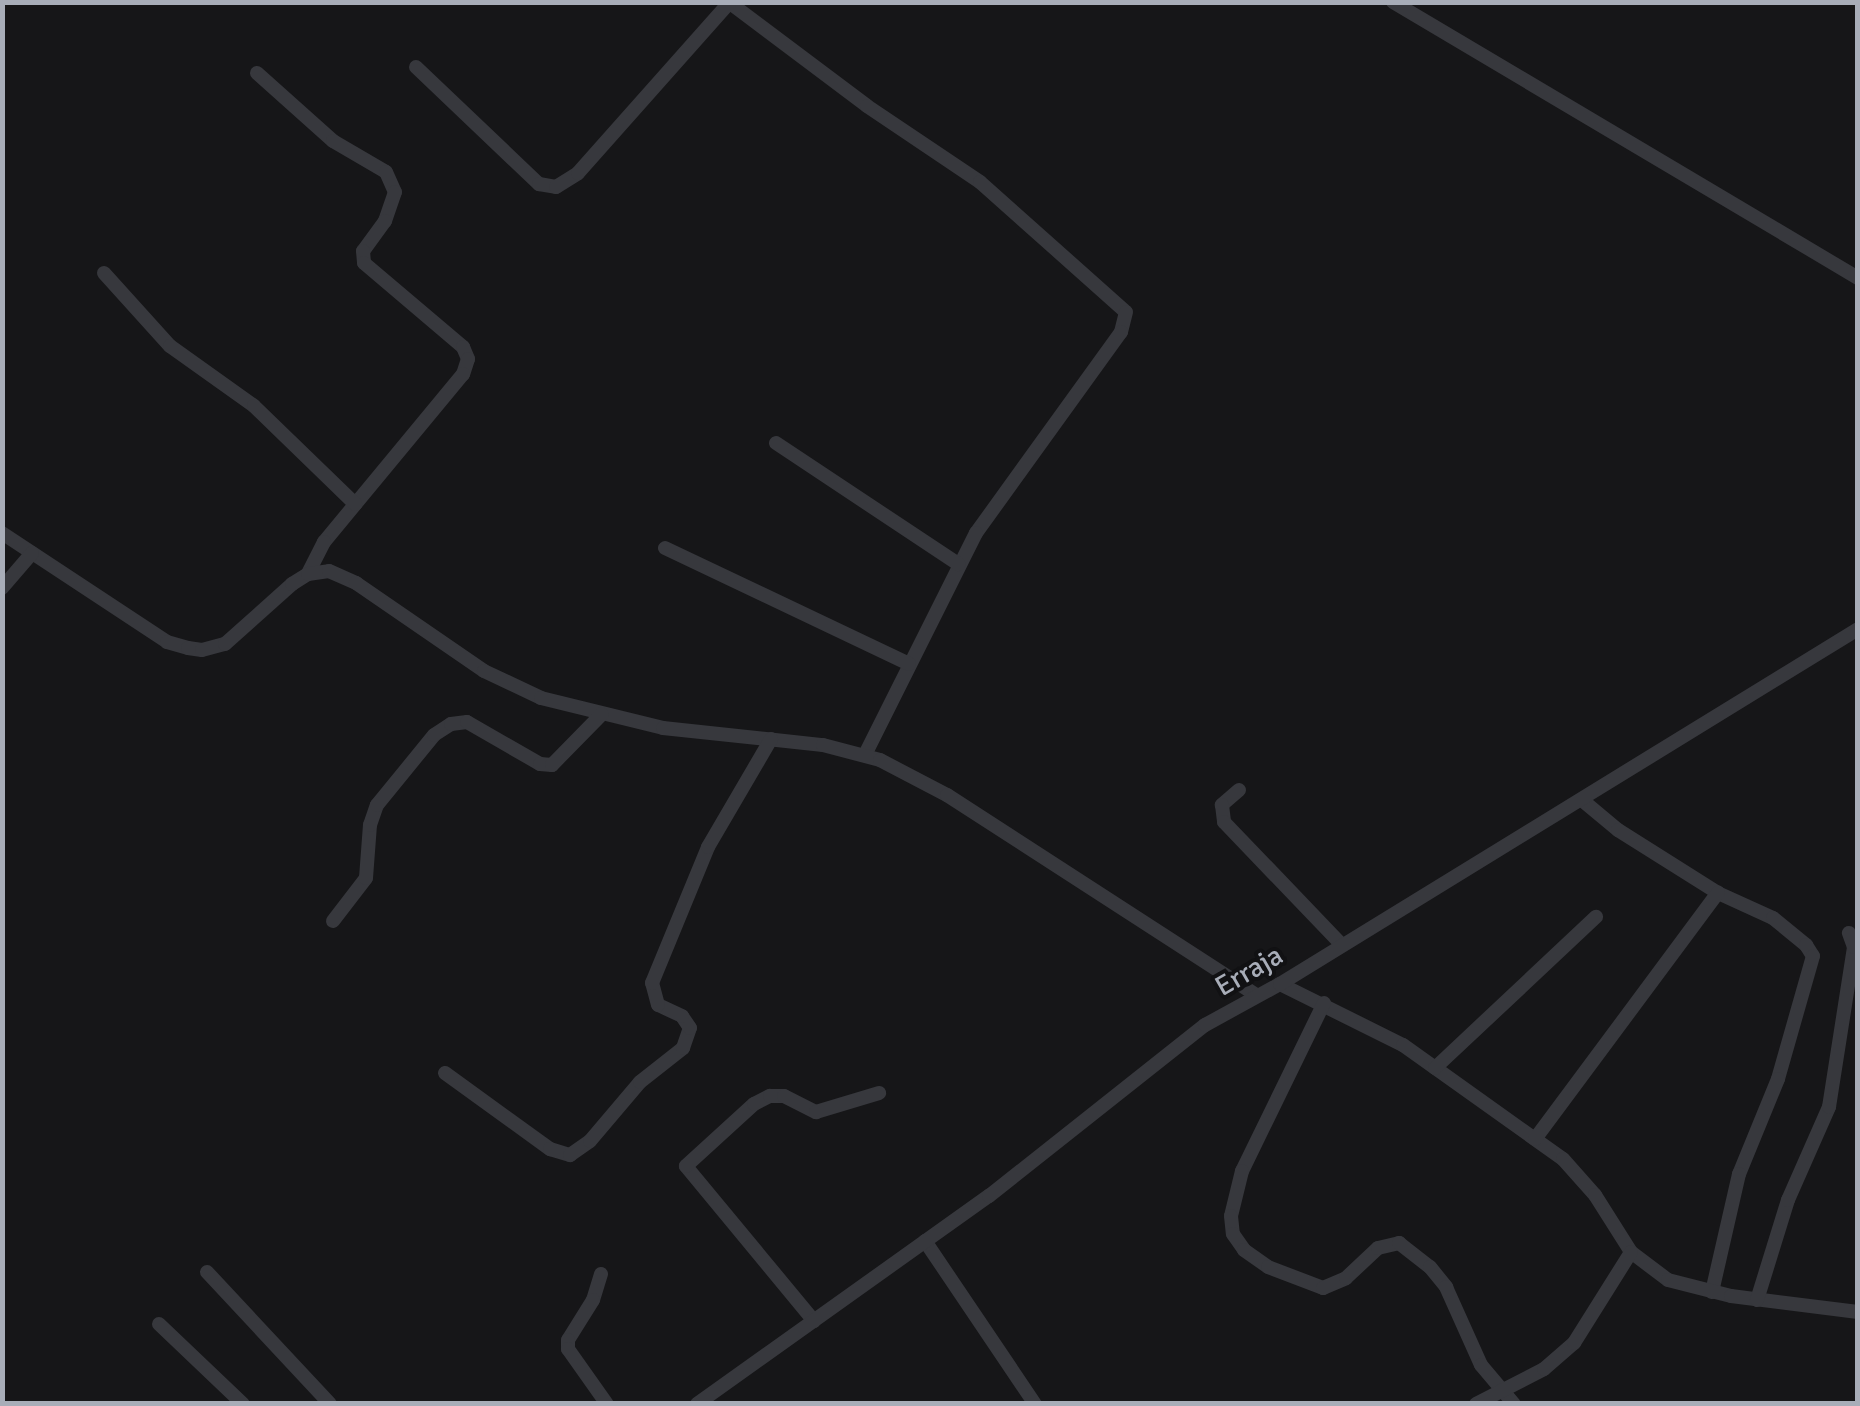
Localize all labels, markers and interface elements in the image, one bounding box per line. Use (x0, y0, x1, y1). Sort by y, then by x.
street label: Erraja (1209, 938, 1289, 1004)

